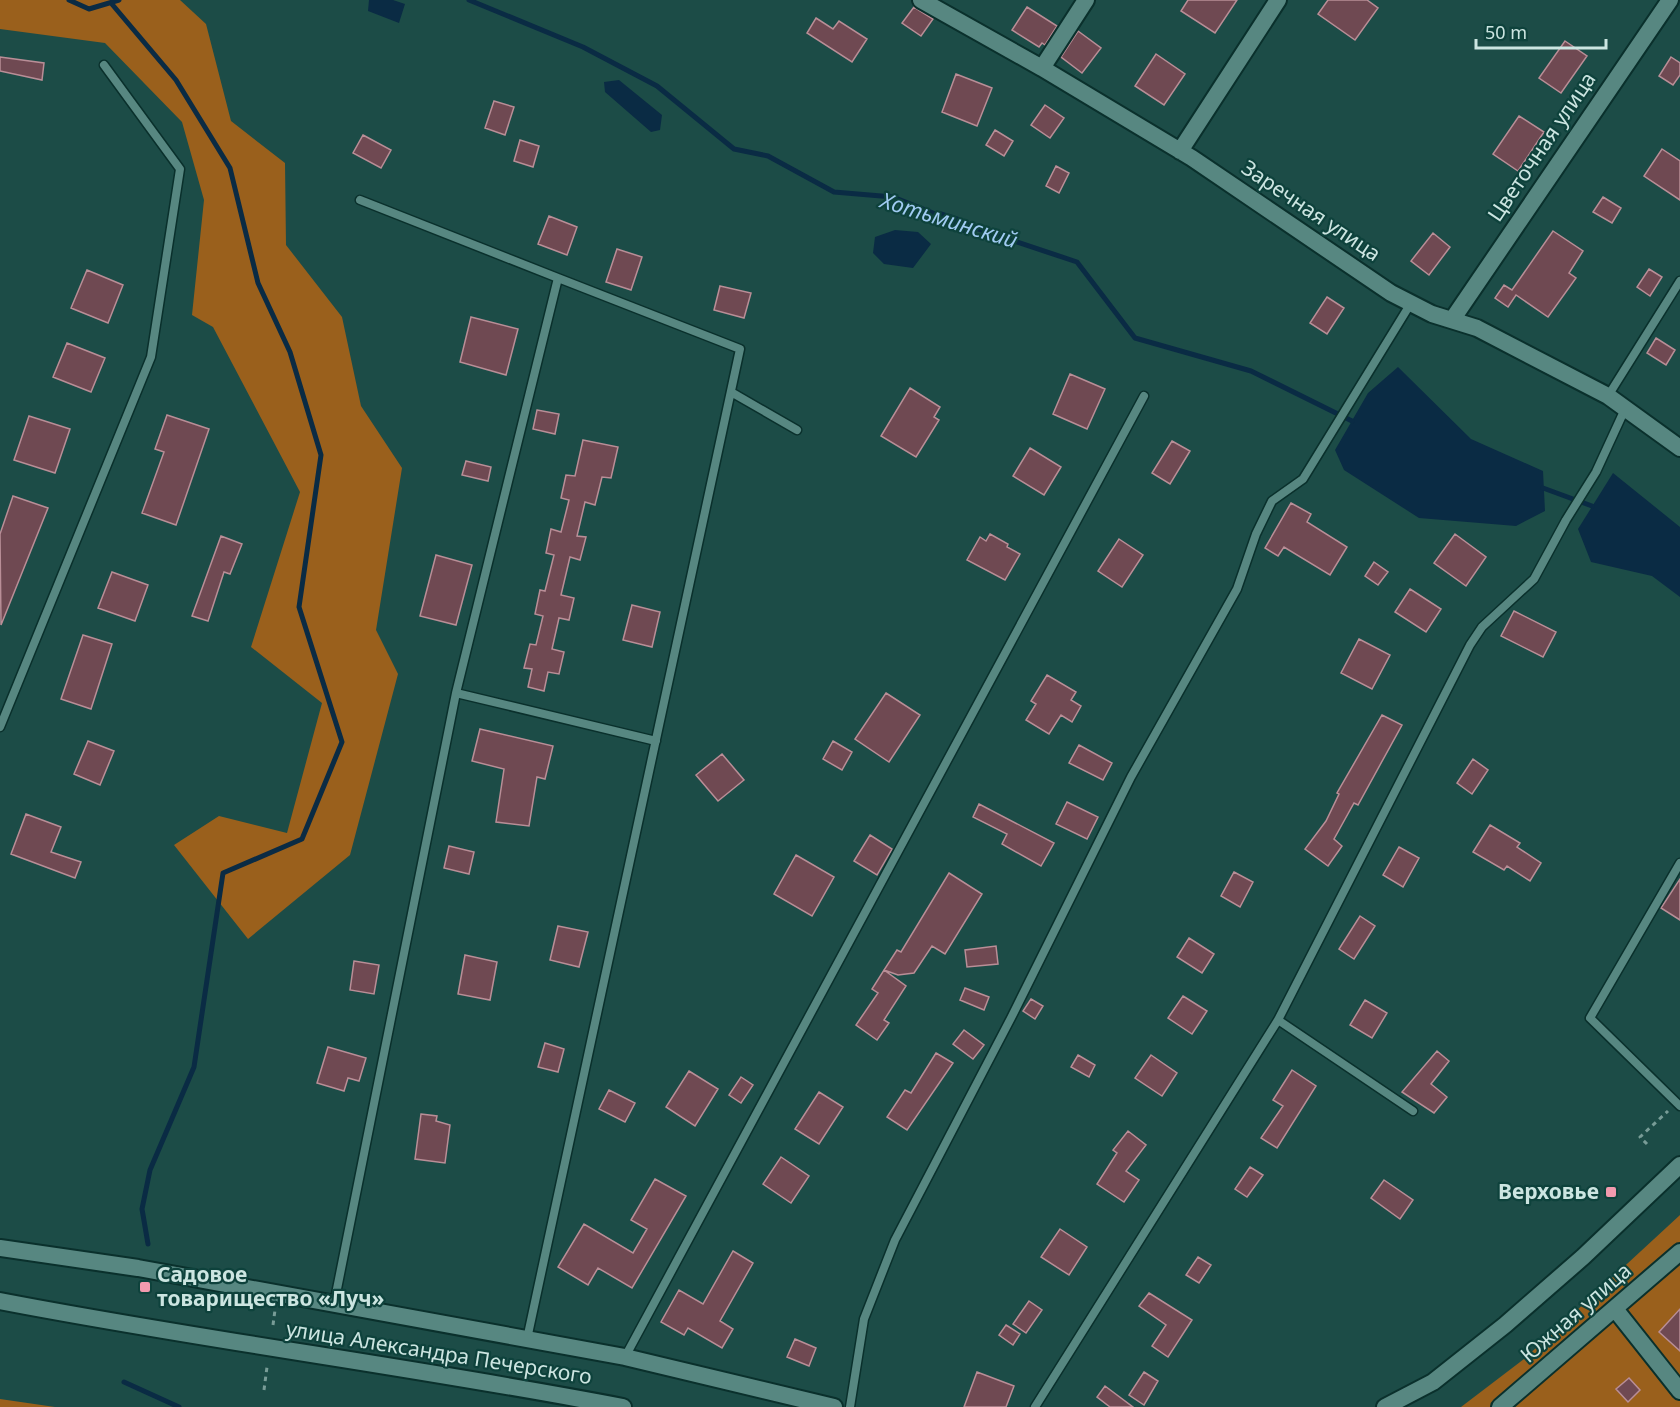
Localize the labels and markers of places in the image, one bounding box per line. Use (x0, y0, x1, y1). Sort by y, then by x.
place label: Верховье (1498, 1177, 1599, 1205)
marker: Верховье (1604, 1185, 1618, 1199)
place label: Садовое товарищество «Луч» (157, 1260, 385, 1312)
marker: Садовое товарищество «Луч» (138, 1280, 152, 1294)

